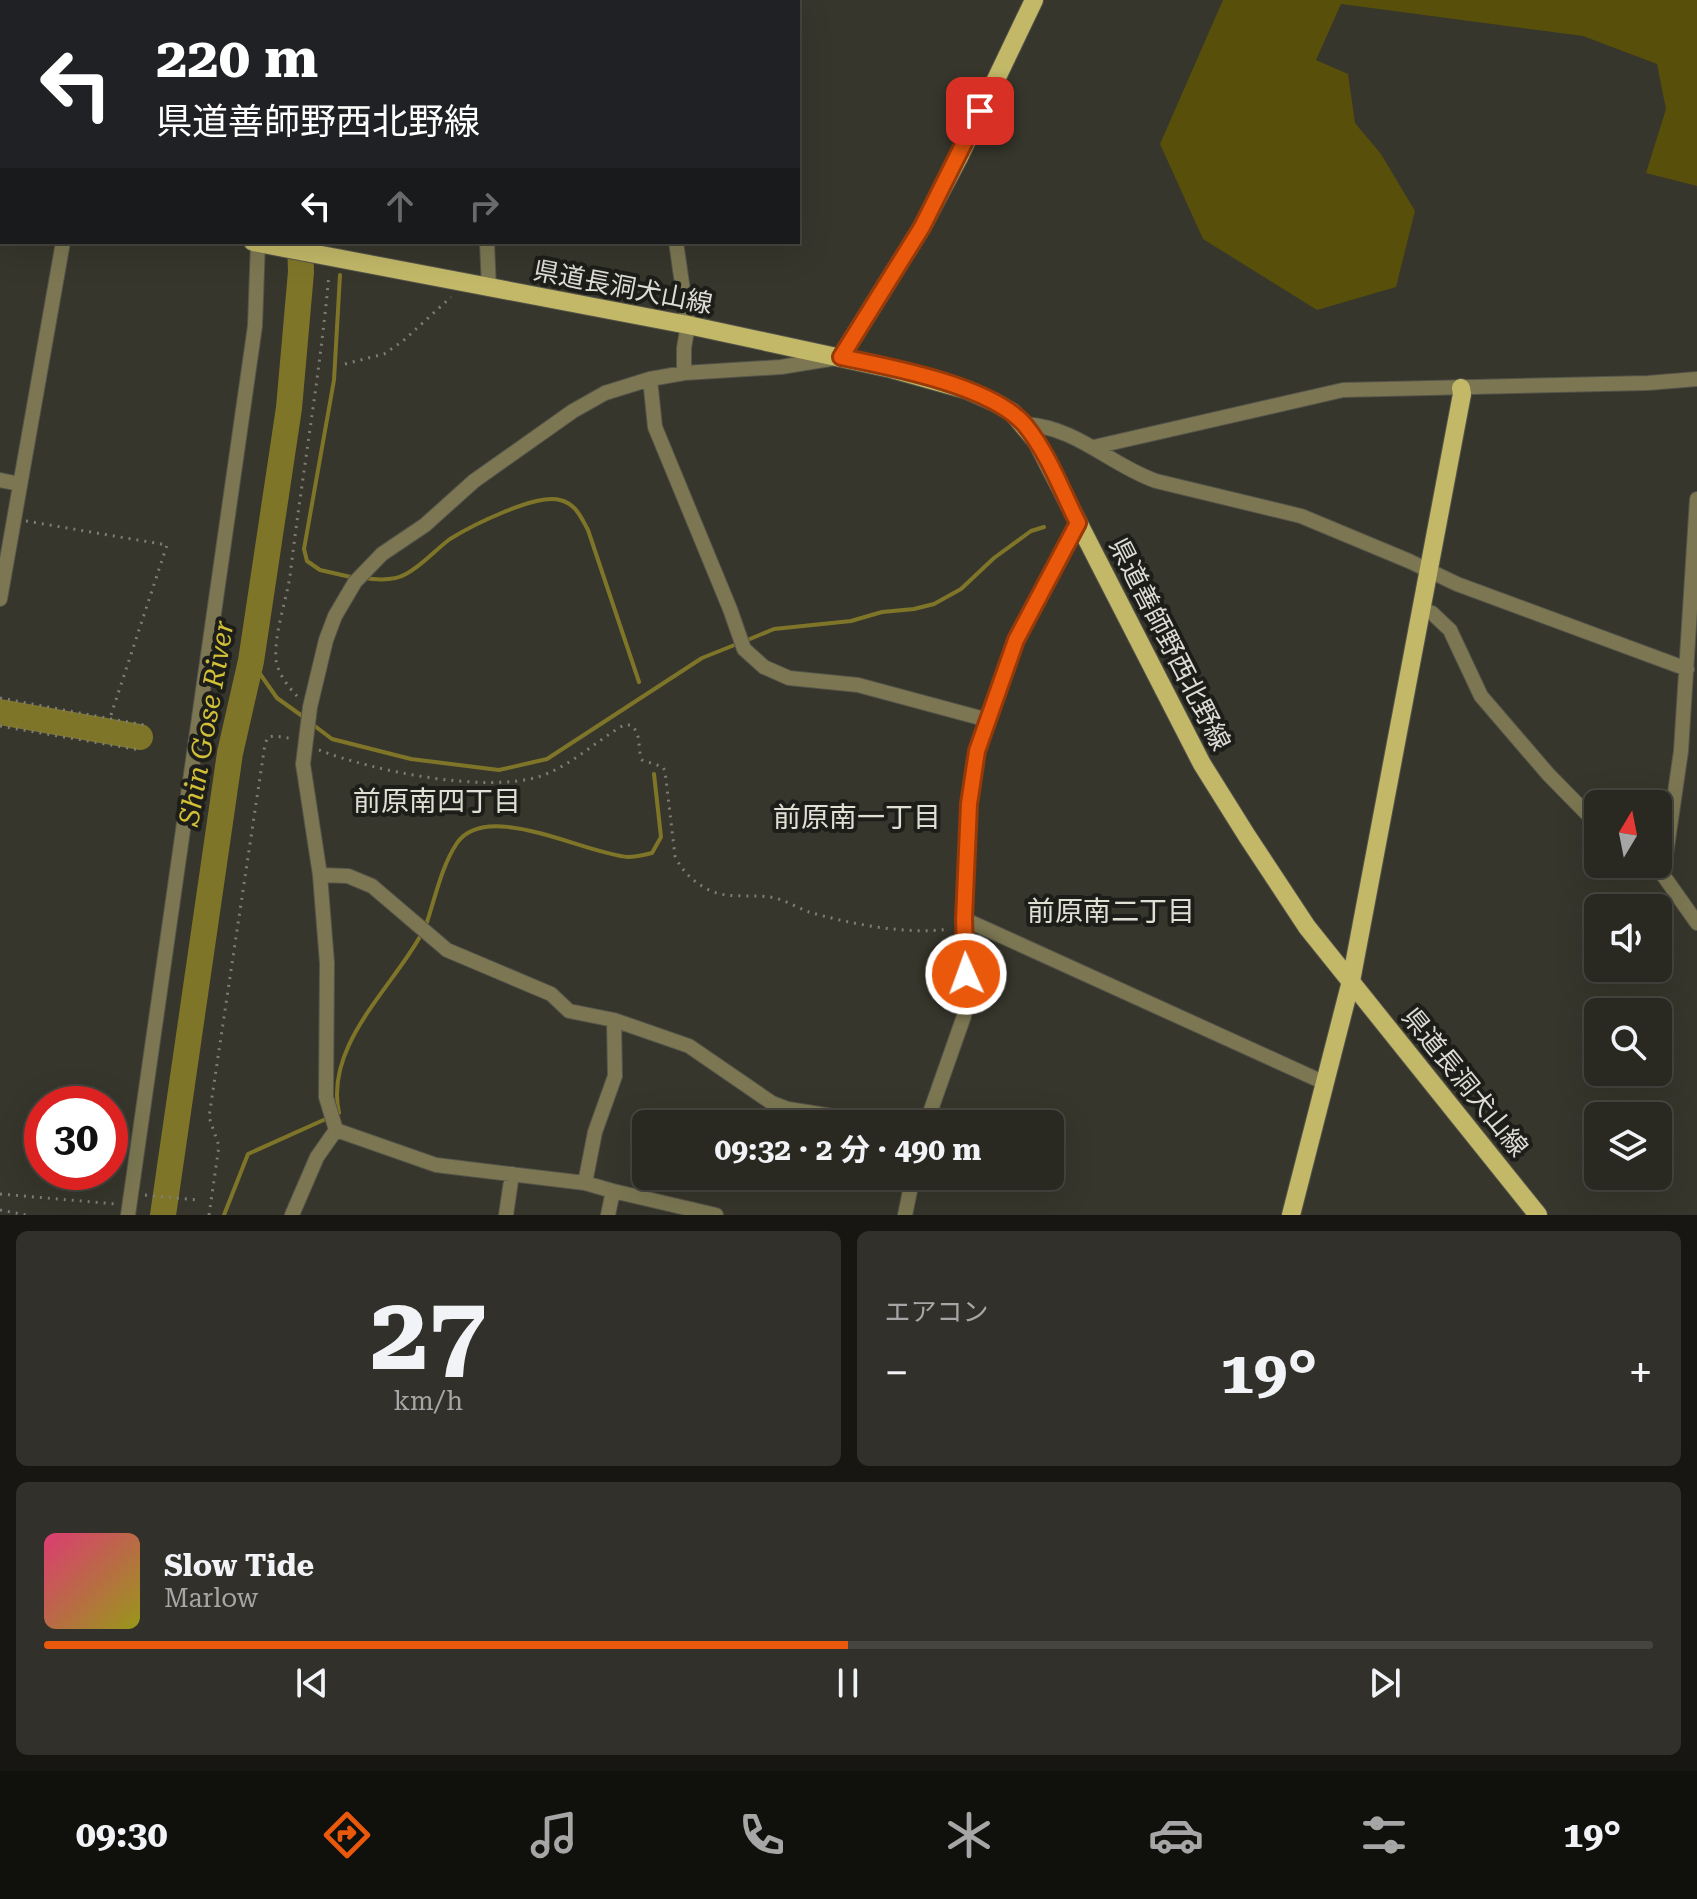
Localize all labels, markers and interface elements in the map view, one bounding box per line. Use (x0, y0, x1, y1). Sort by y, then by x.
text: 220 m (156, 25, 318, 91)
icon: left (24, 32, 128, 136)
pin (946, 77, 1014, 145)
icon: arrive (958, 89, 1002, 133)
text: 県道善師野西北野線 (156, 101, 480, 143)
icon: left (294, 184, 338, 228)
icon: ahead (378, 184, 422, 228)
icon: right (462, 184, 506, 228)
street label: 県道長洞犬山線 (531, 255, 715, 319)
street label: 県道善師野西北野線 (1104, 533, 1236, 755)
water label: Shin Gose River (172, 618, 241, 829)
district label: 前原南四丁目 (353, 785, 521, 818)
north arrow (1584, 790, 1672, 878)
map controls (1584, 790, 1672, 1190)
district label: 前原南一丁目 (773, 801, 941, 834)
button: sound (1584, 894, 1672, 982)
district label: 前原南二丁目 (1027, 895, 1195, 928)
position arrow (924, 932, 1008, 1016)
button: search (1584, 998, 1672, 1086)
street label: 県道長洞犬山線 (1396, 1002, 1534, 1162)
speed limit sign: 30 (24, 1086, 128, 1190)
button: layers (1584, 1102, 1672, 1190)
text: 09:32 · 2 分 · 490 m (715, 1132, 981, 1167)
text: 27 (370, 1273, 486, 1394)
text: エアコン (885, 1297, 989, 1327)
text: 19° (1220, 1337, 1317, 1408)
text: − (885, 1347, 909, 1399)
text: + (1628, 1347, 1653, 1399)
text: km/h (393, 1386, 463, 1416)
text: Slow Tide (164, 1548, 314, 1583)
text: Marlow (164, 1583, 258, 1613)
icon: previous (290, 1661, 334, 1705)
icon: pause (826, 1661, 870, 1705)
icon: next (1363, 1661, 1407, 1705)
icon: directions (319, 1807, 375, 1863)
icon: music (526, 1807, 582, 1863)
icon: phone (734, 1807, 790, 1863)
icon: climate (941, 1807, 997, 1863)
icon: car (1148, 1807, 1204, 1863)
icon: filters (1356, 1807, 1412, 1863)
text: 09:30 (76, 1814, 168, 1856)
text: 19° (1563, 1814, 1621, 1856)

